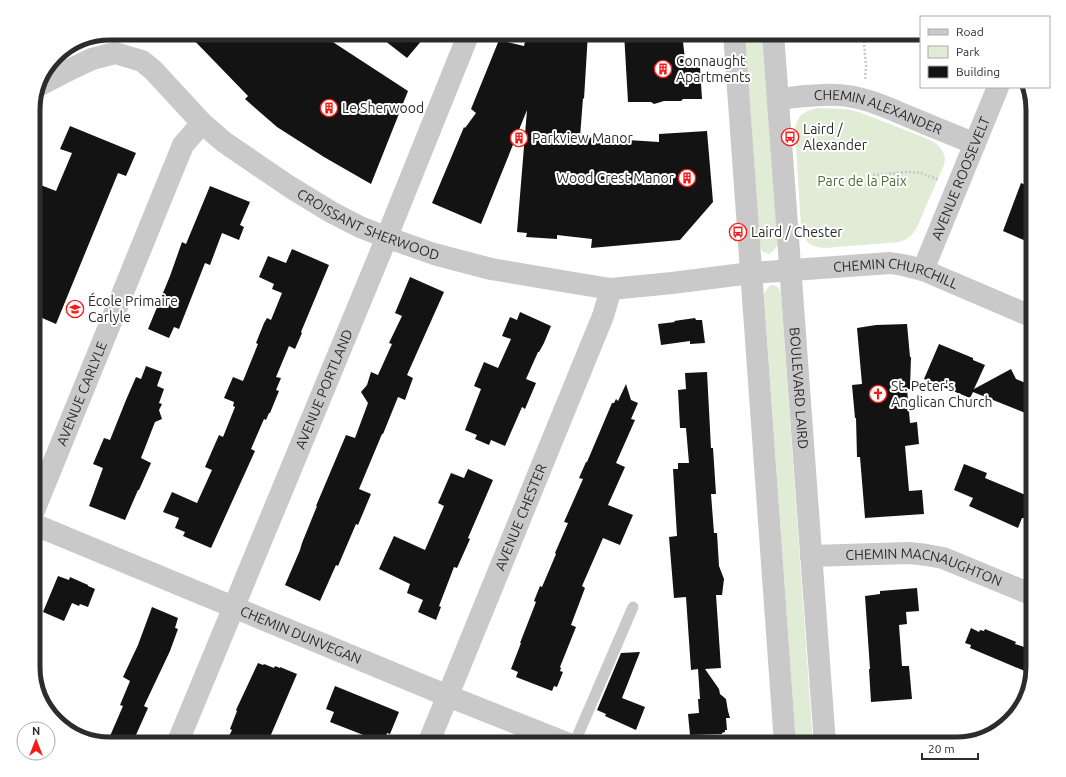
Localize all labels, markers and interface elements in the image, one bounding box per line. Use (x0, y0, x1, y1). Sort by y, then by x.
legend (920, 16, 1050, 88)
text: Road (956, 25, 984, 38)
text: Park (956, 45, 980, 58)
place label: Connaught Apartments (676, 53, 751, 85)
building icon: Connaught Apartments (653, 59, 673, 79)
text: Building (956, 65, 1000, 78)
street label: CHEMIN ALEXANDER (813, 87, 945, 138)
building icon: Le Sherwood (319, 98, 339, 118)
place label: Le Sherwood (342, 100, 424, 116)
street label: AVENUE ROOSEVELT (928, 114, 993, 242)
place label: Laird / Alexander (803, 121, 868, 153)
bus stop icon: Laird / Alexander (780, 127, 800, 147)
building icon: Parkview Manor (509, 128, 529, 148)
place label: Parkview Manor (532, 130, 633, 146)
building icon: Wood Crest Manor (677, 168, 697, 188)
place label: Wood Crest Manor (556, 170, 675, 186)
park label: Parc de la Paix (817, 173, 907, 189)
street label: CROISSANT SHERWOOD (294, 185, 441, 263)
bus stop icon: Laird / Chester (728, 222, 748, 242)
place label: Laird / Chester (751, 224, 843, 240)
street label: CHEMIN CHURCHILL (833, 255, 960, 292)
place label: École Primaire Carlyle (88, 292, 178, 325)
school or university icon: École Primaire Carlyle (65, 299, 85, 319)
street label: BOULEVARD LAIRD (787, 326, 811, 450)
street label: AVENUE PORTLAND (292, 327, 356, 451)
street label: AVENUE CARLYLE (53, 339, 110, 448)
place label: St. Peter's Anglican Church (891, 378, 992, 410)
church icon: St. Peter's Anglican Church (868, 384, 888, 404)
street label: AVENUE CHESTER (492, 461, 550, 573)
street label: CHEMIN MACNAUGHTON (845, 545, 1004, 589)
street label: CHEMIN DUNVEGAN (238, 603, 364, 667)
north arrow (16, 721, 56, 761)
text: N (32, 725, 40, 737)
scale bar (922, 735, 978, 761)
text: 20 m (928, 742, 955, 755)

